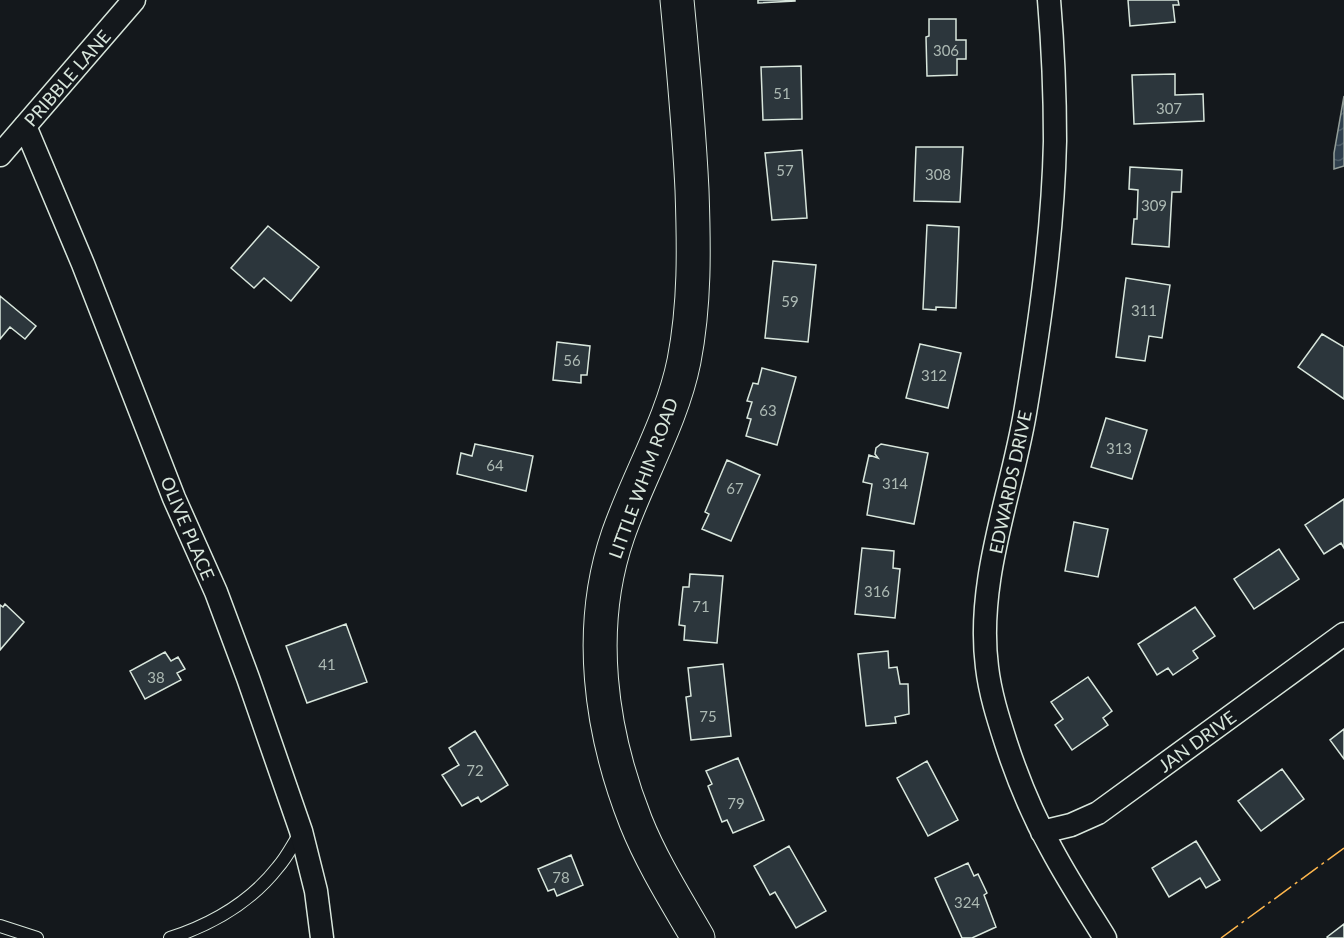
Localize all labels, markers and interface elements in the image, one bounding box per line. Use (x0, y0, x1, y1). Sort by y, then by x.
street label: PRIBBLE LANE (19, 25, 115, 131)
house number: 306 (933, 41, 959, 59)
house number: 51 (773, 84, 791, 102)
house number: 307 (1156, 99, 1182, 117)
house number: 57 (776, 161, 794, 179)
house number: 308 (925, 165, 951, 183)
house number: 309 (1141, 196, 1167, 214)
house number: 59 (781, 292, 799, 310)
house number: 311 (1131, 301, 1157, 319)
house number: 56 (563, 351, 581, 369)
house number: 312 (921, 366, 947, 384)
street label: LITTLE WHIM ROAD (604, 395, 682, 561)
house number: 63 (759, 401, 777, 419)
street label: EDWARDS DRIVE (984, 408, 1036, 556)
house number: 313 (1106, 439, 1132, 457)
house number: 64 (486, 456, 504, 474)
street label: OLIVE PLACE (156, 473, 220, 583)
house number: 314 (882, 474, 908, 492)
house number: 67 (726, 479, 744, 497)
house number: 316 (864, 582, 890, 600)
house number: 71 (692, 597, 710, 615)
house number: 41 (318, 655, 336, 673)
house number: 38 (147, 668, 165, 686)
street label: JAN DRIVE (1154, 705, 1240, 777)
house number: 75 (699, 707, 717, 725)
house number: 72 (466, 761, 484, 779)
house number: 79 (727, 794, 745, 812)
house number: 78 (552, 868, 570, 886)
house number: 324 (954, 893, 980, 911)

